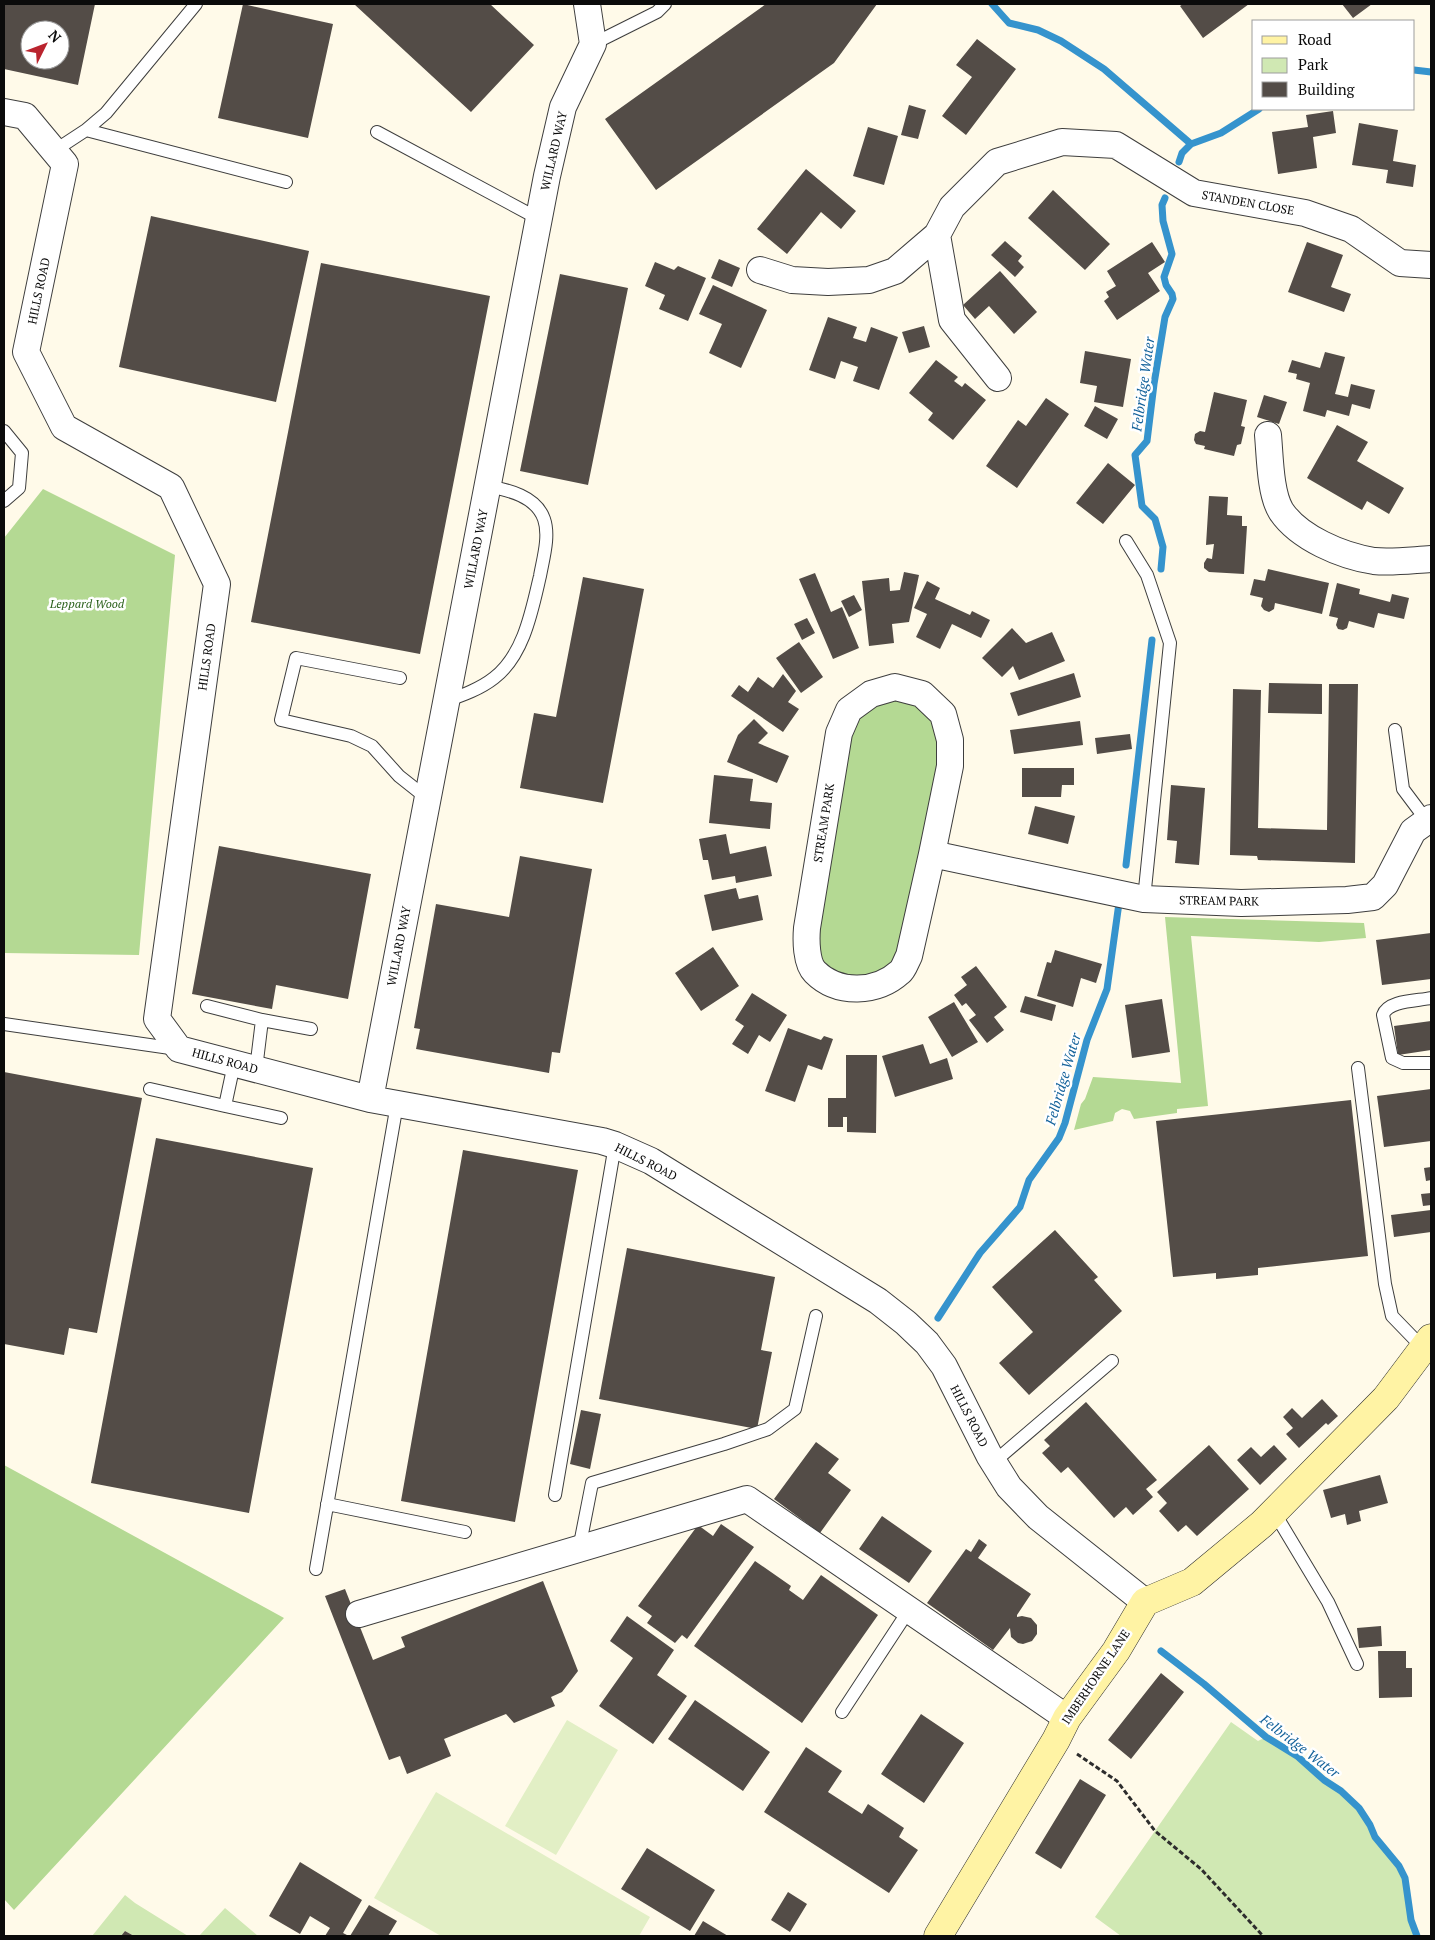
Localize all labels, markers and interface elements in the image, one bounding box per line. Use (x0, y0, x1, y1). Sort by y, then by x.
north arrow (20, 20, 70, 70)
legend (1252, 20, 1415, 110)
text: N (44, 26, 66, 47)
text: Road (1298, 29, 1331, 49)
text: Park (1298, 54, 1328, 74)
text: Building (1298, 79, 1356, 99)
street label: WILLARD WAY (537, 110, 570, 192)
street label: STANDEN CLOSE (1201, 187, 1295, 218)
street label: HILLS ROAD (24, 256, 53, 326)
water label: Felbridge Water (1126, 335, 1159, 433)
street label: WILLARD WAY (460, 508, 491, 590)
park label: Leppard Wood (49, 596, 125, 611)
street label: HILLS ROAD (194, 622, 219, 691)
street label: STREAM PARK (810, 782, 837, 864)
street label: STREAM PARK (1179, 892, 1259, 909)
street label: WILLARD WAY (383, 905, 414, 987)
water label: Felbridge Water (1040, 1030, 1085, 1128)
street label: HILLS ROAD (190, 1045, 260, 1077)
street label: HILLS ROAD (613, 1140, 680, 1184)
street label: HILLS ROAD (947, 1382, 991, 1449)
street label: IMBERHORNE LANE (1058, 1626, 1133, 1727)
water label: Felbridge Water (1256, 1709, 1344, 1782)

